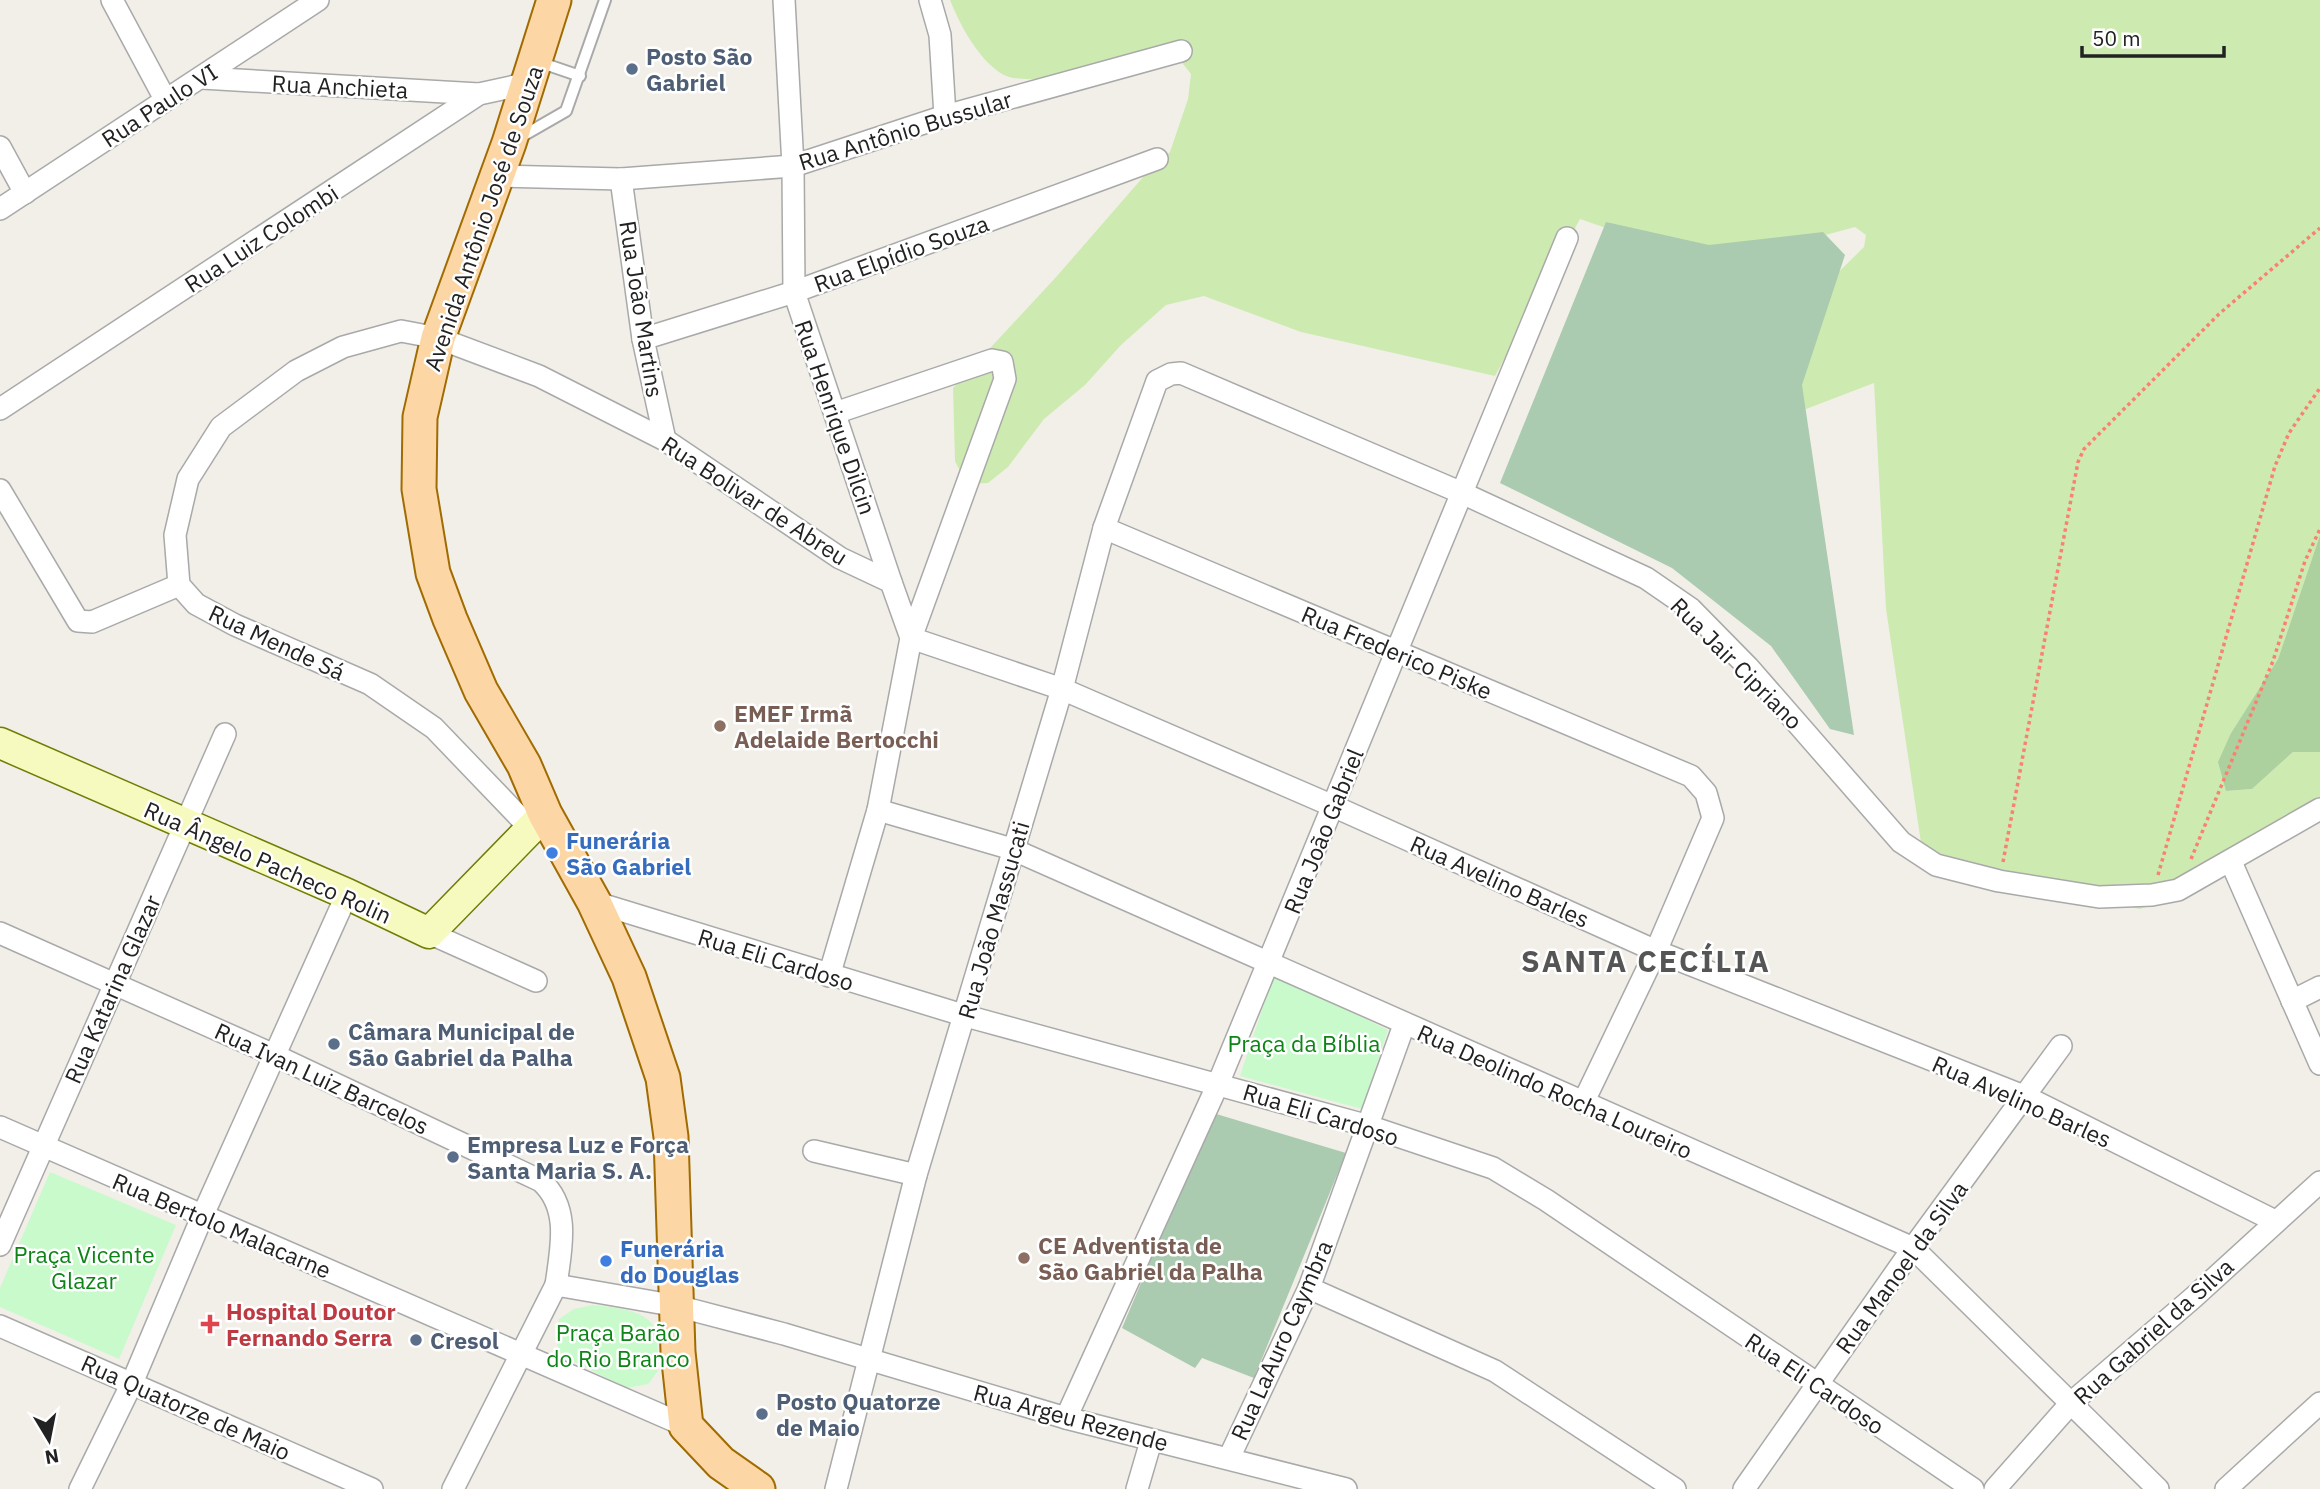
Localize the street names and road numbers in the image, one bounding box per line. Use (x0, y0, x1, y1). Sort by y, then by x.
street label: Rua Paulo VI (95, 56, 223, 154)
street label: Avenida Antônio José de Souza (417, 61, 549, 375)
street label: Rua Anchieta (271, 67, 409, 105)
street label: Rua Antônio Bussular (795, 83, 1016, 177)
street label: Rua Luiz Colombi (179, 177, 343, 299)
street label: Rua Elpídio Souza (809, 207, 993, 299)
street label: Rua João Martins (613, 219, 671, 399)
street label: Rua Henrique Dilcin (789, 316, 883, 518)
street label: Rua Bolivar de Abreu (656, 429, 854, 571)
street label: Rua Jair Cipriano (1665, 591, 1809, 735)
street label: Rua Mende Sá (204, 597, 350, 687)
street label: Rua Frederico Piske (1297, 598, 1497, 706)
street label: Rua João Gabriel (1276, 744, 1370, 918)
street label: Rua Ângelo Pacheco Rolin (140, 794, 396, 930)
street label: Rua João Massucati (950, 818, 1036, 1022)
street label: Rua Avelino Barles (1406, 828, 1594, 934)
street label: Rua Katarina Glazar (57, 890, 167, 1088)
street label: Rua Eli Cardoso (694, 921, 858, 997)
street label: Rua Ivan Luiz Barcelos (210, 1015, 434, 1141)
street label: Rua Deolindo Rocha Loureiro (1413, 1017, 1697, 1165)
street label: Rua Avelino Barles (1928, 1048, 2116, 1154)
street label: Rua Eli Cardoso (1239, 1076, 1403, 1152)
street label: Rua Bertolo Malacarne (108, 1165, 336, 1285)
street label: Rua Manoel da Silva (1828, 1175, 1974, 1359)
street label: Rua LaAuro Caymbra (1223, 1235, 1339, 1445)
street label: Rua Gabriel da Silva (2067, 1251, 2239, 1411)
street label: Rua Eli Cardoso (1740, 1325, 1890, 1441)
street label: Rua Quatorze de Maio (77, 1347, 295, 1467)
street label: Rua Argeu Rezende (970, 1377, 1172, 1457)

